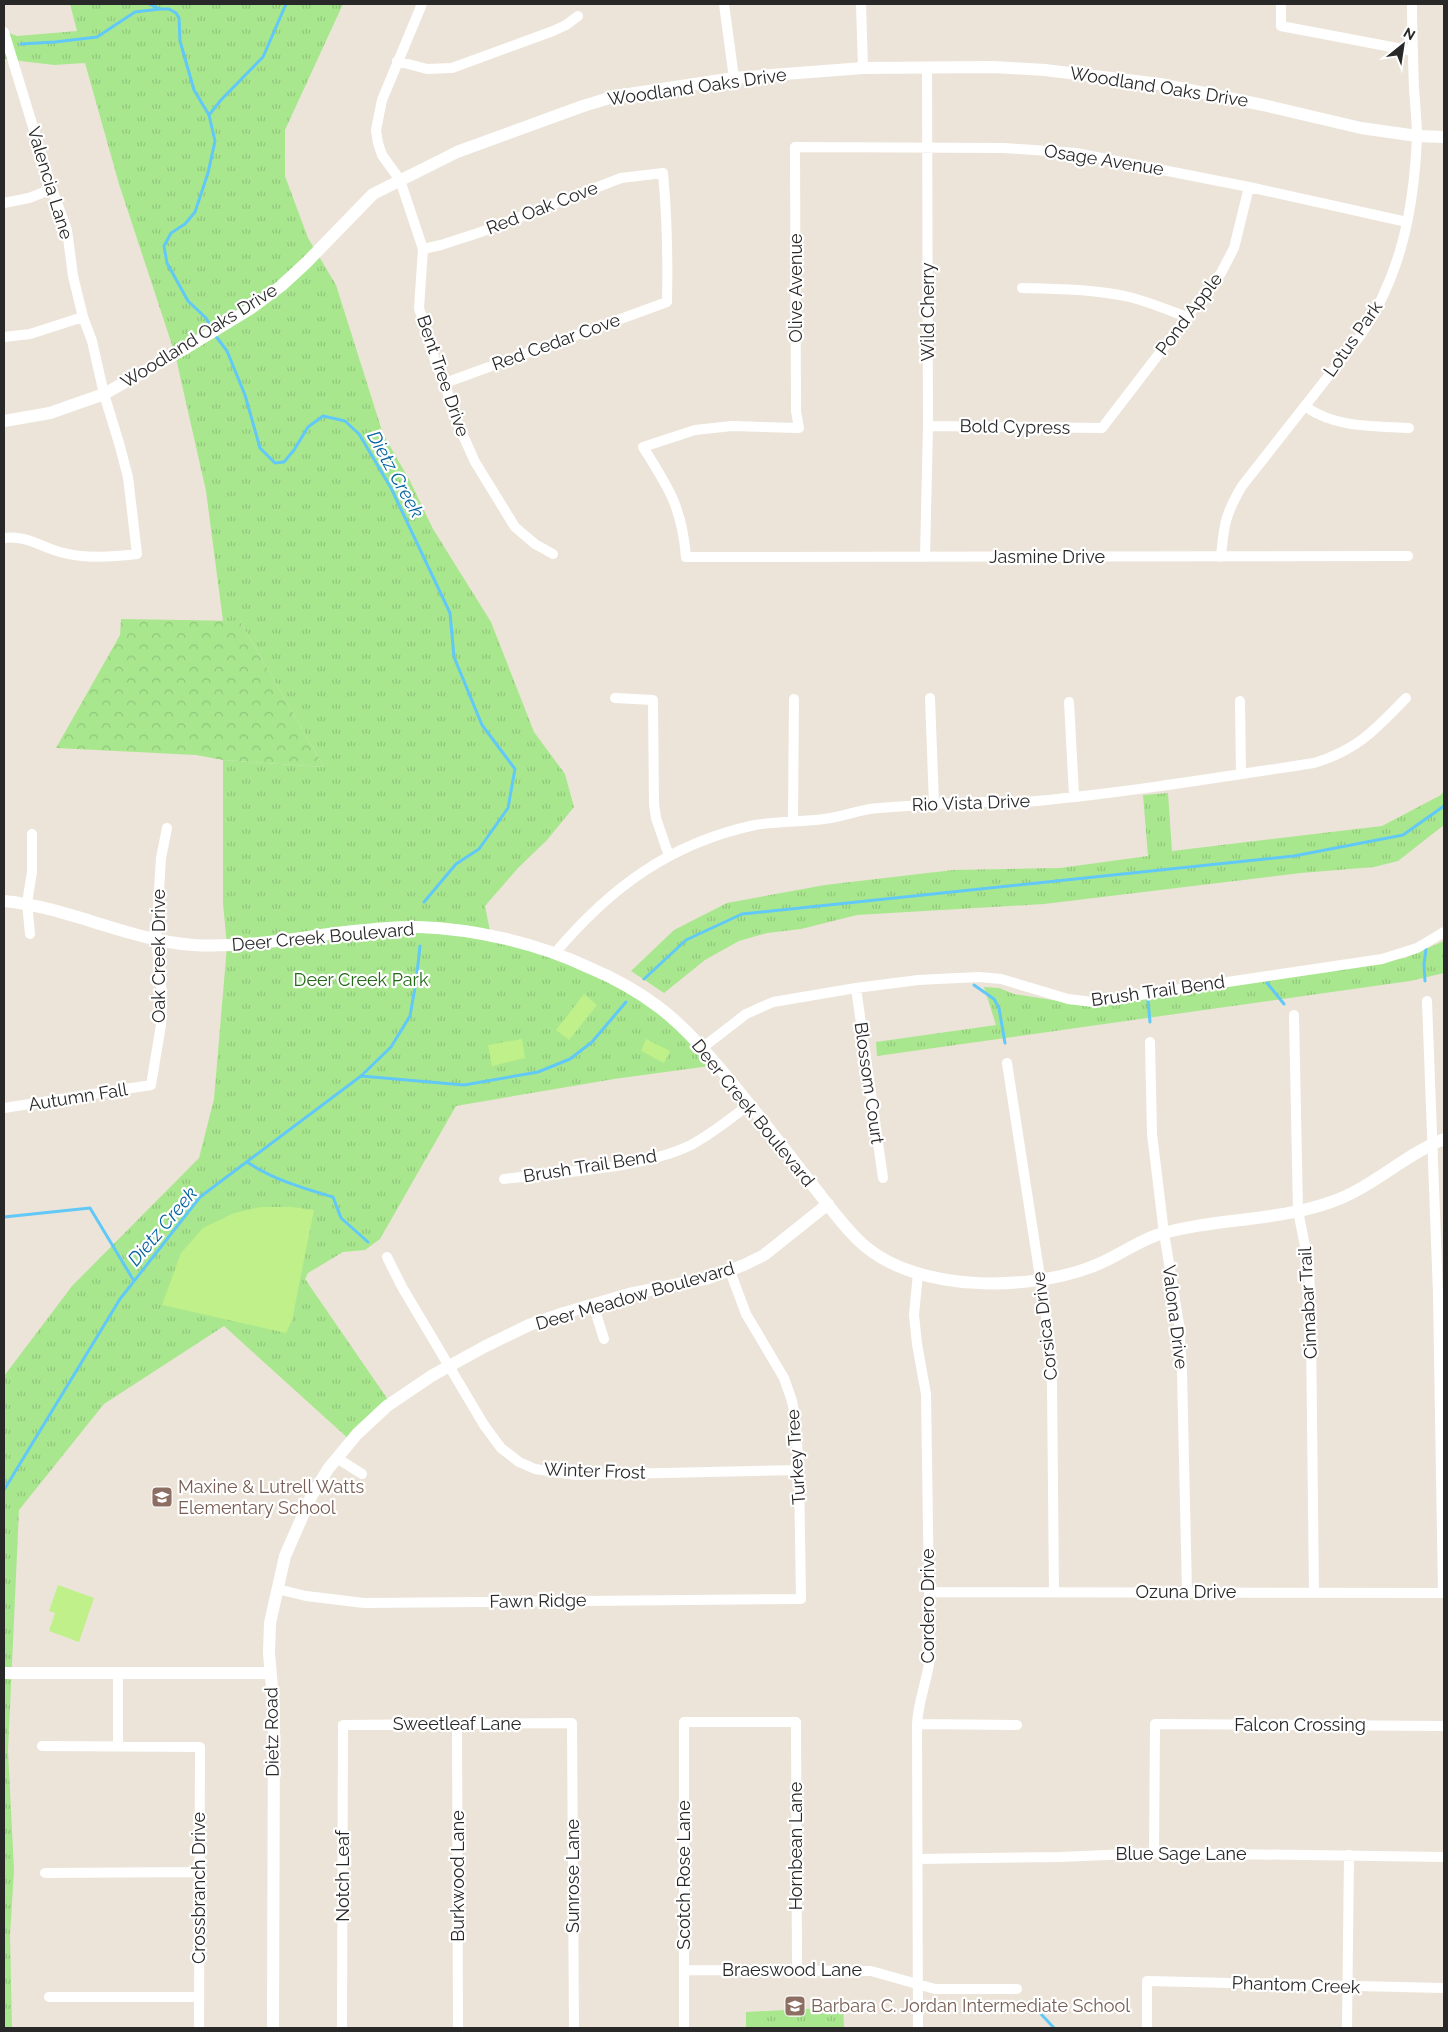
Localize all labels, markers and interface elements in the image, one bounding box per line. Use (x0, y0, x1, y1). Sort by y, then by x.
north arrow (1378, 20, 1428, 70)
text: N (1401, 24, 1418, 43)
street label: Woodland Oaks Drive (1068, 62, 1250, 111)
street label: Woodland Oaks Drive (606, 64, 788, 109)
street label: Valencia Lane (23, 124, 78, 242)
street label: Osage Avenue (1043, 140, 1166, 179)
street label: Red Oak Cove (483, 176, 601, 238)
street label: Olive Avenue (785, 233, 806, 343)
street label: Wild Cherry (917, 262, 938, 362)
street label: Pond Apple (1151, 268, 1227, 359)
street label: Woodland Oaks Drive (117, 279, 281, 392)
street label: Lotus Park (1319, 296, 1387, 381)
street label: Red Cedar Cove (489, 308, 623, 374)
street label: Bent Tree Drive (413, 312, 474, 440)
street label: Bold Cypress (960, 415, 1071, 438)
water label: Dietz Creek (363, 427, 429, 521)
street label: Jasmine Drive (989, 546, 1105, 567)
street label: Rio Vista Drive (911, 790, 1031, 815)
street label: Oak Creek Drive (148, 889, 169, 1023)
street label: Deer Creek Boulevard (231, 918, 415, 955)
park label: Deer Creek Park (294, 969, 429, 990)
street label: Brush Trail Bend (1090, 971, 1226, 1010)
street label: Blossom Court (851, 1021, 888, 1145)
street label: Deer Creek Boulevard (688, 1035, 819, 1190)
street label: Autumn Fall (27, 1078, 129, 1115)
street label: Brush Trail Bend (522, 1145, 658, 1186)
water label: Dietz Creek (123, 1182, 201, 1270)
street label: Cinnabar Trail (1294, 1246, 1321, 1360)
street label: Deer Meadow Boulevard (533, 1257, 737, 1334)
street label: Valona Drive (1159, 1264, 1192, 1371)
street label: Corsica Drive (1027, 1270, 1062, 1382)
street label: Turkey Tree (782, 1408, 809, 1506)
street label: Winter Frost (544, 1458, 646, 1483)
place label: Maxine & Lutrell Watts Elementary School (178, 1476, 364, 1518)
school or university icon: Maxine & Lutrell Watts Elementary School (150, 1485, 174, 1509)
street label: Cordero Drive (917, 1548, 938, 1664)
street label: Ozuna Drive (1136, 1581, 1237, 1602)
street label: Fawn Ridge (489, 1589, 587, 1612)
street label: Dietz Road (260, 1687, 283, 1777)
street label: Sweetleaf Lane (393, 1713, 522, 1734)
street label: Falcon Crossing (1234, 1714, 1366, 1735)
street label: Hornbean Lane (785, 1781, 806, 1910)
street label: Scotch Rose Lane (673, 1800, 694, 1950)
street label: Burkwood Lane (447, 1810, 468, 1942)
street label: Crossbranch Drive (188, 1812, 209, 1964)
street label: Sunrose Lane (562, 1819, 583, 1933)
street label: Notch Leaf (332, 1829, 353, 1922)
street label: Blue Sage Lane (1115, 1843, 1247, 1864)
street label: Braeswood Lane (722, 1959, 862, 1980)
street label: Phantom Creek (1231, 1972, 1361, 1997)
school or university icon: Barbara C. Jordan Intermediate School (783, 1994, 807, 2018)
place label: Barbara C. Jordan Intermediate School (811, 1995, 1130, 2016)

